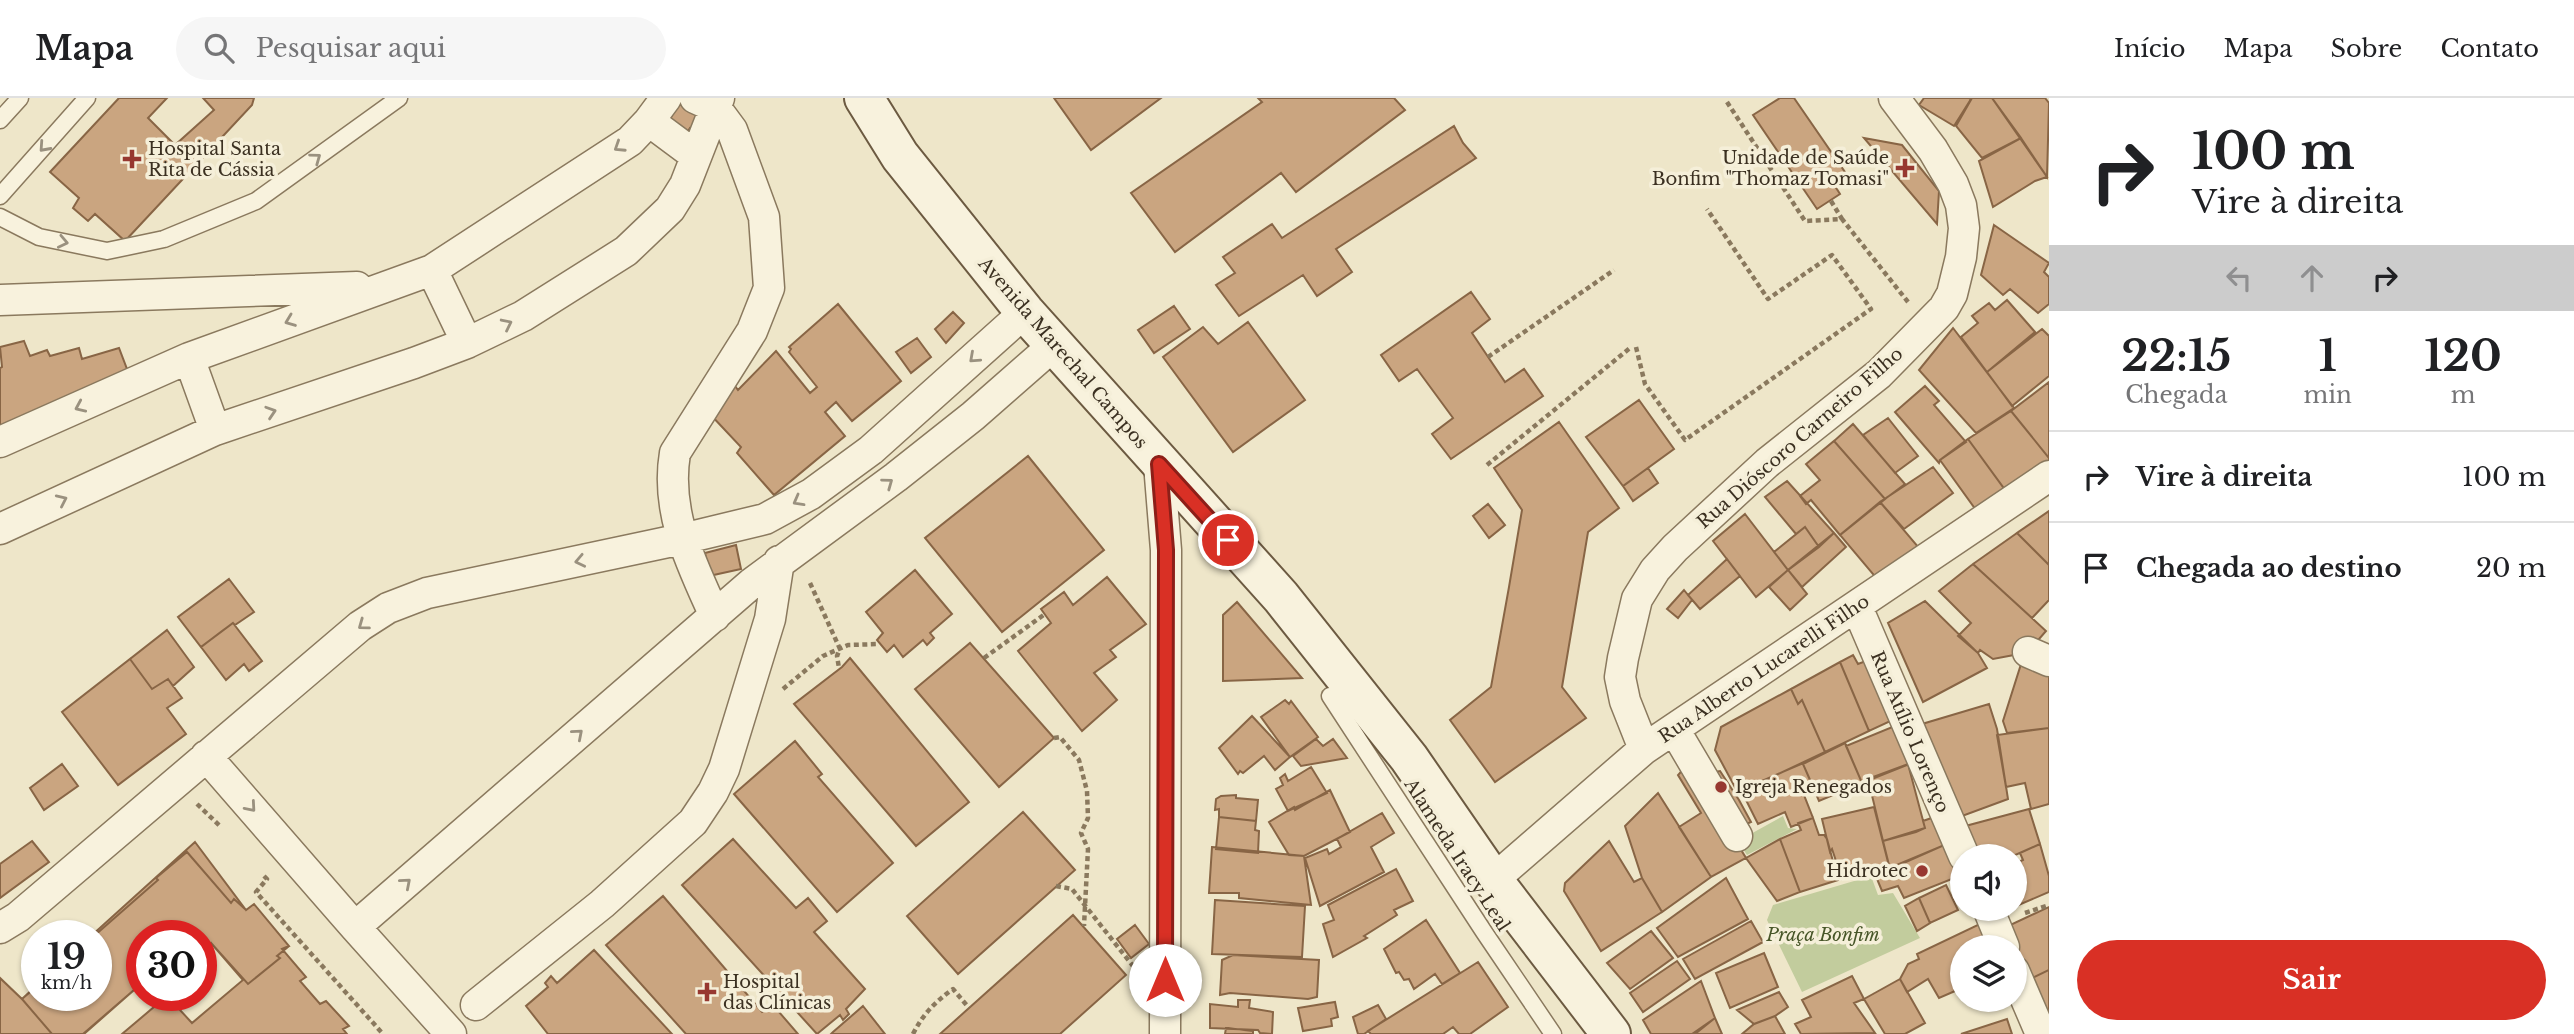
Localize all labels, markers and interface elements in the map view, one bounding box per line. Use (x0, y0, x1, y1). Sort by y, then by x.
search box (176, 17, 666, 80)
text: Mapa (35, 28, 134, 69)
icon: search (200, 29, 238, 67)
text: Pesquisar aqui (256, 32, 446, 64)
text: Início (2114, 34, 2186, 63)
text: Mapa (2224, 34, 2293, 63)
text: Sobre (2331, 34, 2402, 63)
text: Contato (2440, 34, 2539, 63)
text: 100 m (2192, 121, 2355, 182)
icon: right (2077, 126, 2168, 217)
place label: Hospital Santa Rita de Cássia (148, 138, 281, 181)
one-way arrow (39, 139, 52, 152)
one-way arrow (614, 139, 627, 152)
place label: Unidade de Saúde Bonfim "Thomaz Tomasi" (1652, 147, 1889, 190)
marker: Hospital Santa Rita de Cássia (122, 149, 142, 169)
one-way arrow (308, 154, 321, 166)
marker: Unidade de Saúde Bonfim "Thomaz Tomasi" (1895, 158, 1915, 178)
text: Vire à direita (2192, 182, 2403, 222)
one-way arrow (57, 233, 69, 248)
street label: Avenida Marechal Campos (973, 252, 1152, 453)
icon: left (2220, 259, 2258, 297)
icon: ahead (2293, 259, 2331, 297)
icon: right (2366, 259, 2404, 297)
one-way arrow (285, 312, 297, 326)
one-way arrow (500, 318, 512, 332)
text: 22:15 (2121, 330, 2231, 382)
text: 1 (2319, 330, 2337, 382)
text: 120 (2424, 330, 2502, 382)
street label: Rua Dióscoro Carneiro Filho (1693, 343, 1907, 533)
one-way arrow (969, 350, 982, 362)
text: Chegada (2125, 381, 2227, 409)
text: min (2304, 381, 2352, 409)
text: m (2451, 381, 2475, 409)
one-way arrow (75, 399, 87, 413)
one-way arrow (265, 406, 277, 420)
icon: right (2077, 458, 2115, 496)
text: Vire à direita (2136, 461, 2312, 493)
text: 100 m (2462, 461, 2546, 493)
one-way arrow (880, 478, 893, 491)
one-way arrow (793, 493, 805, 506)
one-way arrow (55, 494, 67, 508)
pin (1198, 510, 1258, 570)
icon: arrive (1209, 521, 1247, 559)
icon: arrive (2077, 549, 2115, 587)
one-way arrow (574, 552, 586, 567)
text: Chegada ao destino (2136, 552, 2402, 584)
text: 20 m (2476, 552, 2546, 584)
street label: Rua Alberto Lucarelli Filho (1655, 590, 1873, 748)
one-way arrow (359, 617, 371, 629)
street label: Rua Atílio Lorenço (1866, 648, 1954, 816)
one-way arrow (570, 730, 583, 742)
street label: Alameda Iracy Leal (1399, 774, 1515, 936)
place label: Igreja Renegados (1735, 776, 1892, 798)
marker: Igreja Renegados (1713, 779, 1729, 795)
one-way arrow (243, 799, 255, 812)
map controls (1950, 844, 2027, 1012)
button: sound (1950, 844, 2027, 921)
place label: Hidrotec (1826, 860, 1908, 882)
marker: Hidrotec (1914, 863, 1930, 879)
one-way arrow (398, 879, 411, 891)
speed limit sign: 30 (126, 920, 217, 1011)
park label: Praça Bonfim (1765, 924, 1880, 946)
text: 19 (47, 935, 86, 978)
button: layers (1950, 935, 2027, 1012)
button: Sair (2077, 940, 2546, 1020)
position arrow (1128, 943, 1202, 1017)
place label: Hospital das Clínicas (723, 971, 831, 1014)
text: km/h (41, 972, 92, 994)
marker: Hospital das Clínicas (697, 982, 717, 1002)

